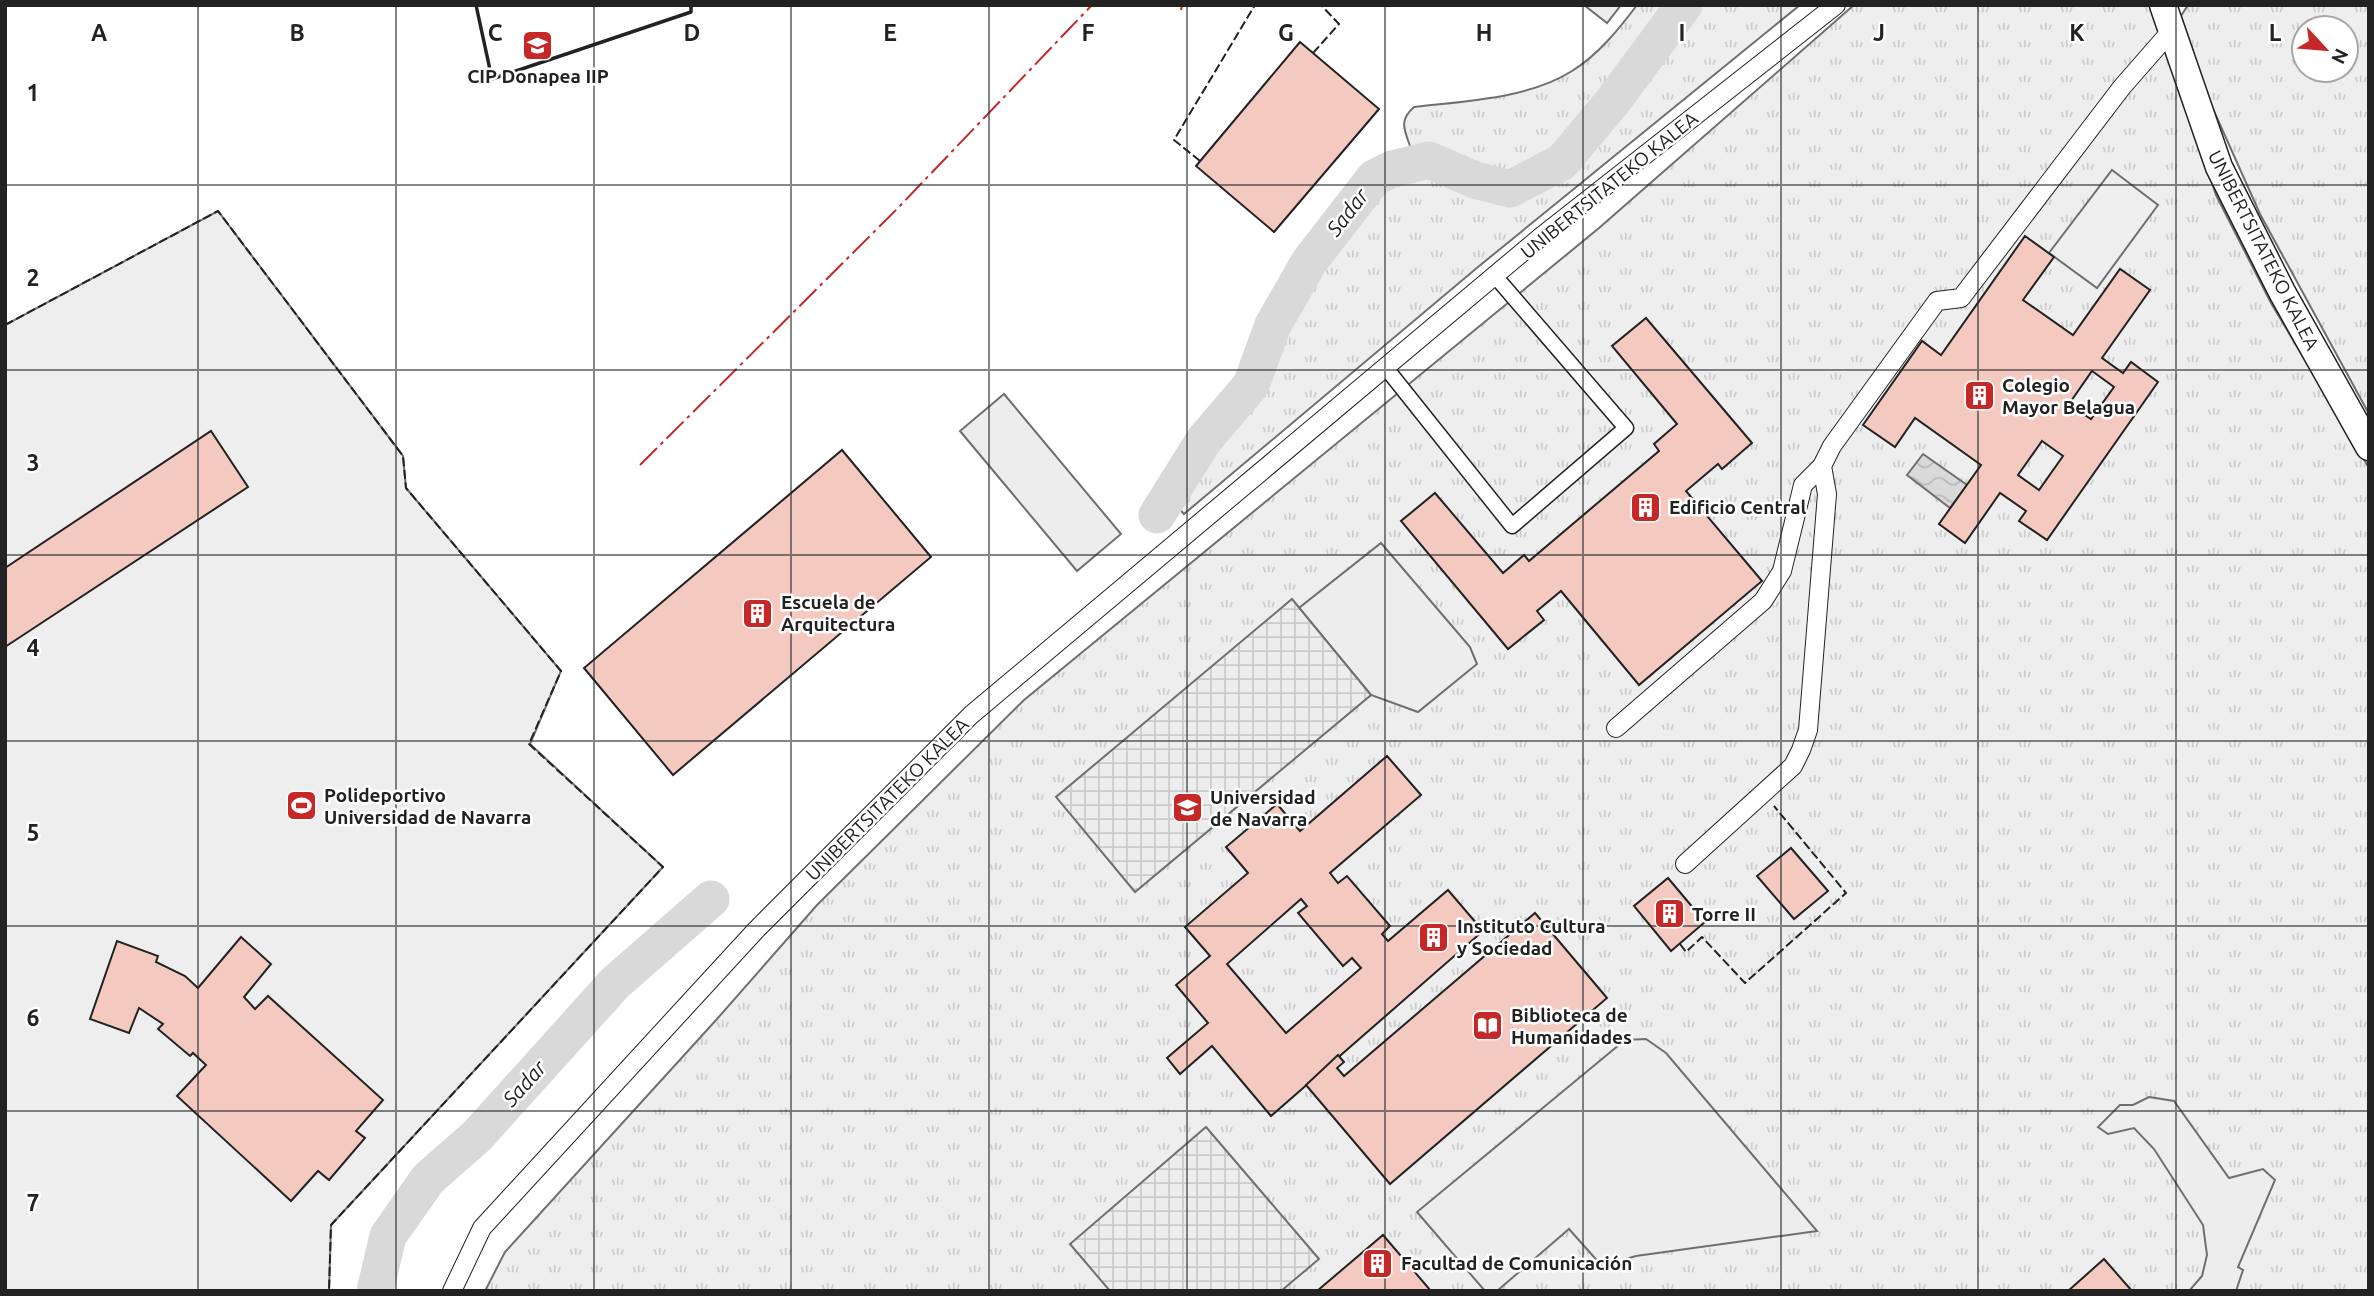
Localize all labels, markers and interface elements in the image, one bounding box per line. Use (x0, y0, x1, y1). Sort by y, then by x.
north arrow (2290, 14, 2360, 84)
text: A (91, 20, 107, 45)
text: B (289, 20, 305, 45)
text: C (488, 20, 503, 45)
text: D (684, 20, 700, 45)
text: E (883, 20, 897, 45)
text: F (1082, 20, 1095, 45)
text: G (1278, 20, 1294, 45)
text: H (1476, 20, 1492, 45)
text: I (1679, 20, 1685, 45)
text: J (1873, 20, 1885, 45)
text: K (2069, 20, 2085, 45)
text: L (2269, 20, 2282, 45)
school or university icon: CIP Donapea IIP (521, 28, 555, 62)
text: N (2327, 45, 2353, 68)
place label: CIP Donapea IIP (467, 65, 609, 87)
text: 1 (27, 80, 39, 105)
street label: UNIBERTSITATEKO KALEA (1516, 106, 1702, 263)
street label: UNIBERTSITATEKO KALEA (2204, 147, 2324, 354)
water label: Sadar (1321, 183, 1373, 241)
text: 2 (27, 265, 39, 290)
place label: Colegio Mayor Belagua (2002, 374, 2135, 418)
building icon: Colegio Mayor Belagua (1962, 379, 1996, 413)
text: 3 (27, 450, 39, 475)
building icon: Edificio Central (1629, 490, 1663, 524)
place label: Edificio Central (1669, 496, 1807, 518)
place label: Escuela de Arquitectura (781, 591, 895, 635)
building icon: Escuela de Arquitectura (741, 596, 775, 630)
text: 4 (27, 635, 40, 660)
street label: UNIBERTSITATEKO KALEA (801, 713, 973, 885)
place label: Polideportivo Universidad de Navarra (324, 784, 531, 828)
place label: Universidad de Navarra (1210, 786, 1316, 830)
sports icon: Polideportivo Universidad de Navarra (284, 789, 318, 823)
school or university icon: Universidad de Navarra (1170, 791, 1204, 825)
text: 5 (27, 820, 39, 845)
building icon: Torre II (1652, 897, 1686, 931)
place label: Torre II (1692, 903, 1756, 925)
place label: Instituto Cultura y Sociedad (1457, 915, 1605, 959)
building icon: Instituto Cultura y Sociedad (1417, 920, 1451, 954)
place label: Biblioteca de Humanidades (1511, 1004, 1632, 1048)
text: 6 (27, 1005, 40, 1030)
library icon: Biblioteca de Humanidades (1471, 1009, 1505, 1043)
water label: Sadar (497, 1055, 551, 1111)
text: 7 (27, 1190, 39, 1215)
building icon: Facultad de Comunicación (1361, 1246, 1395, 1280)
place label: Facultad de Comunicación (1401, 1252, 1632, 1274)

